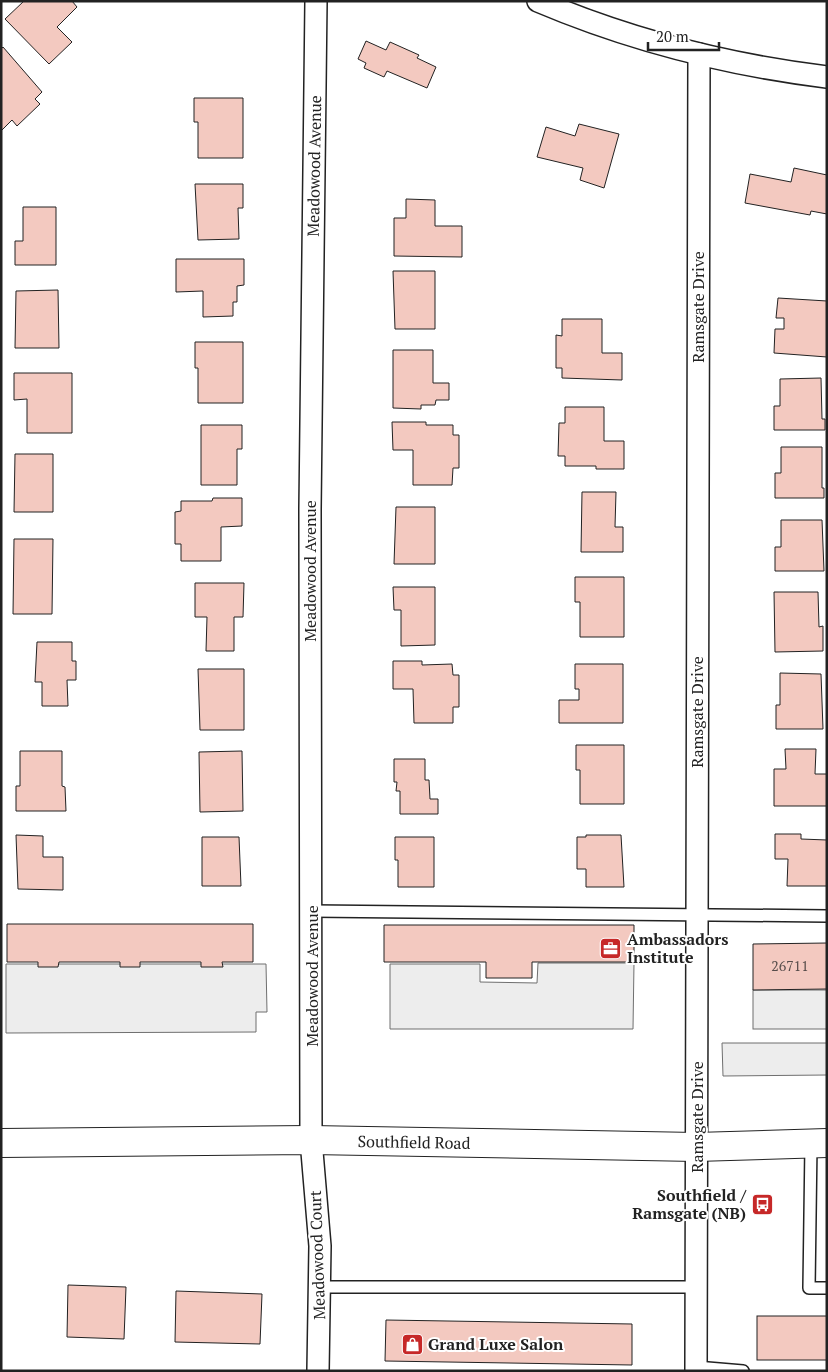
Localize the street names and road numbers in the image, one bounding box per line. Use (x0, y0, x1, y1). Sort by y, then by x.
street label: Meadowood Avenue (302, 95, 326, 237)
street label: Ramsgate Drive (687, 251, 709, 363)
street label: Meadowood Avenue (299, 500, 321, 642)
street label: Ramsgate Drive (686, 656, 708, 768)
street label: Meadowood Avenue (301, 905, 323, 1047)
street label: Ramsgate Drive (686, 1061, 708, 1173)
street label: Southfield Road (357, 1130, 471, 1154)
street label: Meadowood Court (304, 1190, 330, 1320)

